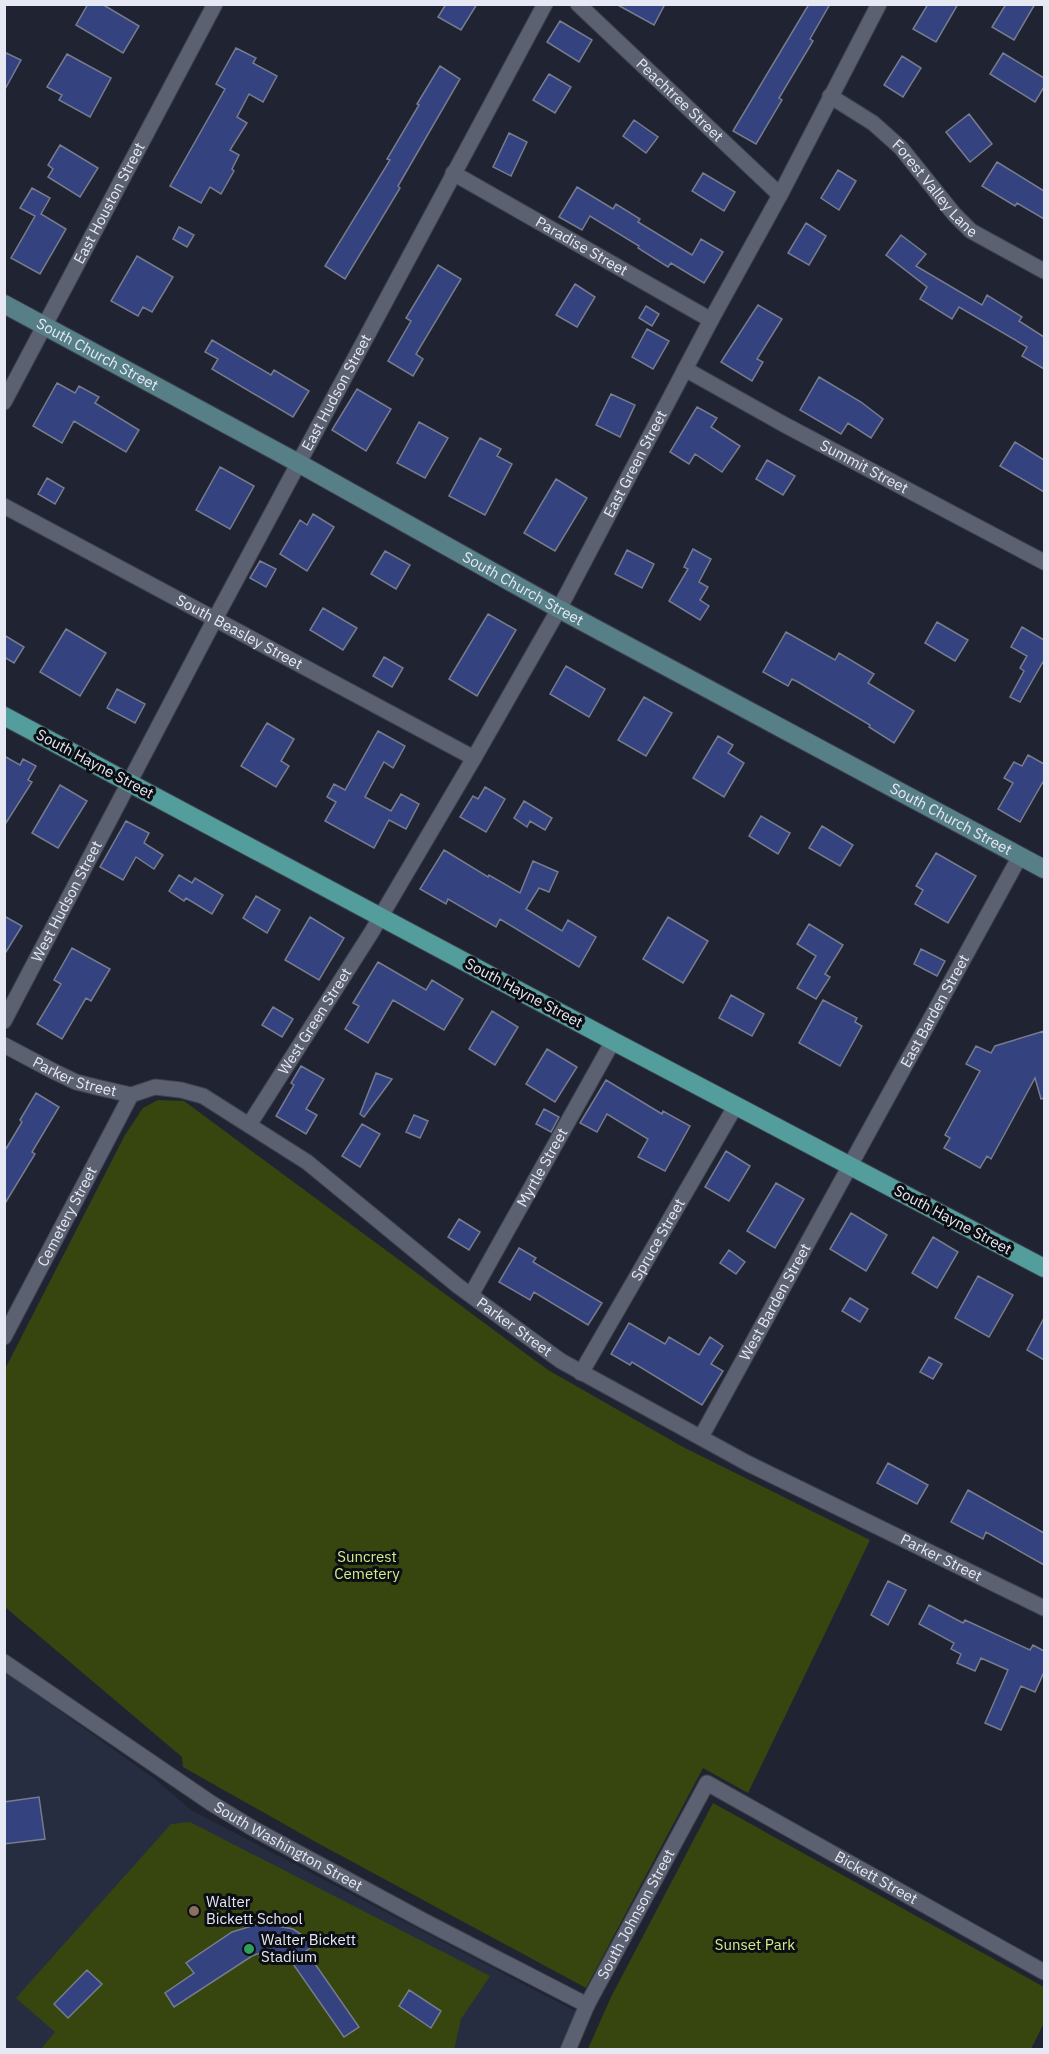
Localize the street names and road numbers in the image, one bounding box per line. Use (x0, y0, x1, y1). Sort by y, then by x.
street label: Peachtree Street (632, 54, 728, 146)
street label: Forest Valley Lane (889, 135, 980, 241)
street label: East Houston Street (69, 139, 149, 267)
street label: Paradise Street (532, 212, 631, 280)
street label: South Church Street (33, 313, 162, 395)
street label: East Hudson Street (297, 331, 375, 454)
street label: East Green Street (599, 407, 671, 521)
street label: Summit Street (817, 435, 912, 497)
street label: South Church Street (459, 547, 587, 629)
street label: South Beasley Street (173, 590, 306, 673)
street label: South Hayne Street (33, 725, 157, 803)
street label: South Church Street (887, 778, 1015, 859)
street label: West Hudson Street (27, 837, 106, 965)
street label: East Barden Street (896, 951, 973, 1071)
street label: South Hayne Street (462, 954, 586, 1032)
street label: West Green Street (274, 964, 356, 1078)
street label: Parker Street (30, 1052, 118, 1100)
street label: Myrtle Street (512, 1124, 571, 1210)
street label: Cemetery Street (33, 1163, 101, 1270)
street label: South Hayne Street (891, 1181, 1015, 1259)
street label: Spruce Street (626, 1195, 689, 1284)
street label: West Barden Street (735, 1240, 814, 1364)
street label: Parker Street (473, 1293, 556, 1360)
street label: Parker Street (897, 1529, 985, 1585)
street label: South Washington Street (211, 1797, 366, 1895)
street label: South Johnson Street (593, 1846, 678, 1982)
street label: Bickett Street (831, 1847, 921, 1908)

